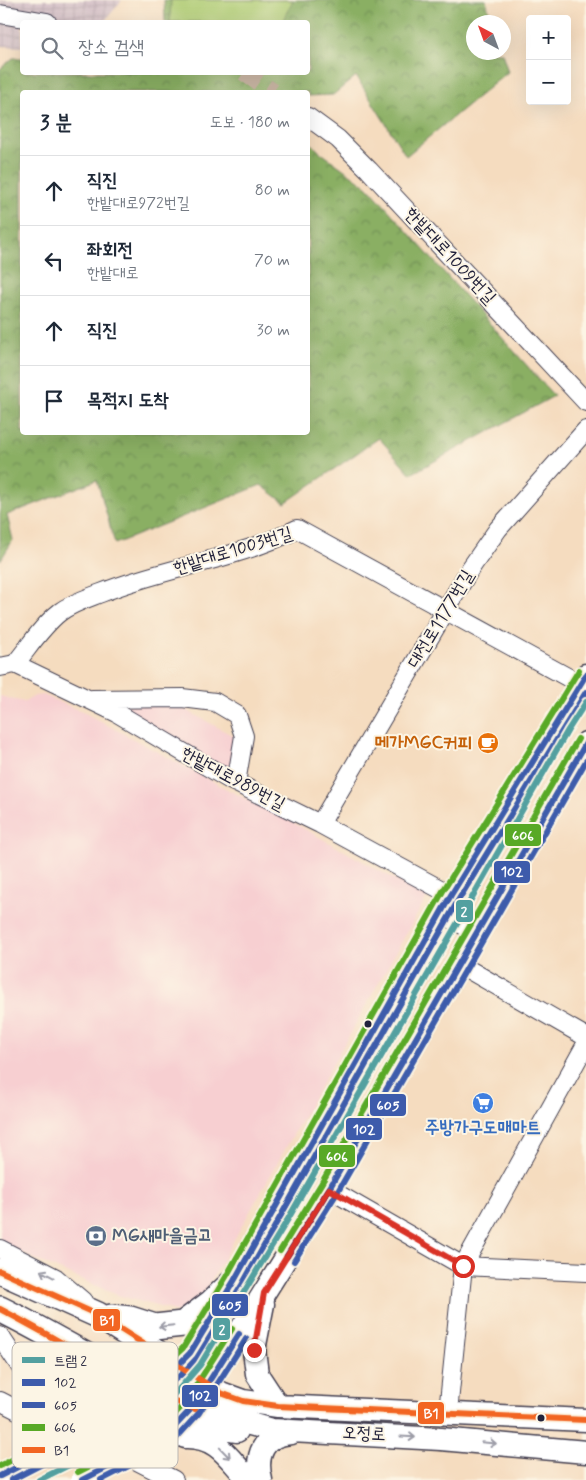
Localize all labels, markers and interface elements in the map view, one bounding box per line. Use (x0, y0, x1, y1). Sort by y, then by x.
north arrow (466, 15, 511, 60)
map controls (526, 15, 571, 105)
button: + (526, 15, 571, 60)
search box (20, 20, 310, 75)
icon: search (38, 34, 66, 62)
text: 장소 검색 (78, 35, 144, 60)
button: − (526, 60, 571, 105)
text: 3 분 (40, 109, 72, 137)
text: 도보 · 180 m (210, 112, 290, 133)
text: 직진 (87, 168, 118, 193)
icon: ahead (40, 177, 68, 205)
text: 80 m (255, 180, 290, 201)
text: 한밭대로972번길 (87, 193, 190, 214)
street label: 한밭대로1009번길 (399, 203, 501, 310)
text: 좌회전 (87, 238, 133, 263)
icon: left (40, 247, 68, 275)
text: 70 m (254, 250, 290, 271)
text: 한밭대로 (87, 263, 139, 284)
icon: ahead (40, 317, 68, 345)
text: 직진 (87, 318, 118, 343)
text: 30 m (257, 320, 290, 341)
icon: arrive (40, 387, 68, 415)
text: 목적지 도착 (87, 388, 169, 413)
street label: 한밭대로1003번길 (171, 521, 296, 580)
street label: 대전로1177번길 (402, 565, 480, 672)
place label: 메가MGC커피 (375, 731, 472, 755)
cafe icon: 메가MGC커피 (476, 731, 500, 755)
street label: 한밭대로989번길 (177, 741, 290, 817)
line badge: 606 (504, 823, 542, 847)
text: 606 (512, 827, 534, 845)
line badge: 102 (493, 860, 531, 884)
text: 102 (501, 863, 524, 881)
line badge: 2 (455, 899, 474, 923)
text: 2 (461, 903, 468, 921)
unlabelled marker (363, 1019, 373, 1029)
supermarket icon: 주방가구도매마트 (471, 1091, 495, 1115)
line badge: 605 (369, 1093, 407, 1117)
text: 605 (377, 1097, 400, 1115)
place label: 주방가구도매마트 (425, 1116, 541, 1140)
line badge: 102 (345, 1117, 383, 1141)
text: 102 (353, 1121, 376, 1139)
line badge: 606 (318, 1144, 356, 1168)
text: 606 (326, 1148, 348, 1166)
bank icon: MG새마을금고 (84, 1224, 108, 1248)
place label: MG새마을금고 (112, 1224, 212, 1248)
route start (452, 1255, 475, 1278)
one-way arrow (40, 1269, 55, 1278)
line badge: 605 (211, 1293, 249, 1317)
text: 605 (219, 1297, 242, 1315)
line badge: B1 (92, 1308, 121, 1332)
text: B1 (99, 1312, 115, 1330)
line badge: 2 (212, 1317, 231, 1341)
one-way arrow (159, 1321, 175, 1331)
text: 2 (219, 1321, 226, 1339)
route end (243, 1339, 266, 1362)
legend (12, 1342, 178, 1468)
text: 트램 2 (54, 1352, 87, 1370)
text: 102 (54, 1374, 77, 1392)
line badge: 102 (181, 1384, 219, 1408)
text: 102 (189, 1387, 212, 1405)
text: 605 (54, 1397, 77, 1415)
line badge: B1 (417, 1401, 445, 1425)
text: B1 (423, 1405, 439, 1423)
unlabelled marker (536, 1413, 546, 1423)
text: 606 (54, 1419, 76, 1437)
street label: 오정로 (342, 1421, 386, 1447)
one-way arrow (400, 1433, 416, 1442)
one-way arrow (481, 1439, 497, 1448)
text: B1 (54, 1442, 69, 1460)
one-way arrow (219, 1447, 232, 1459)

